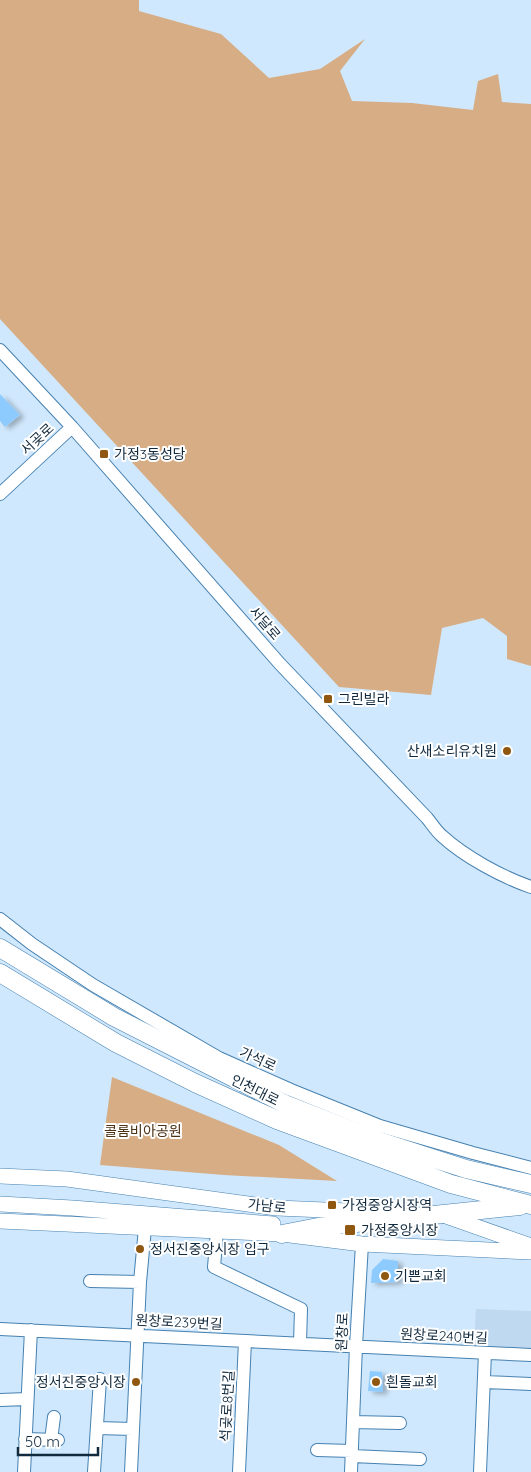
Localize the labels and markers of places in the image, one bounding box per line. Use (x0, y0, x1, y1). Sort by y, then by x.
place label: 가정3동성당 (114, 445, 186, 463)
marker: 가정3동성당 (98, 448, 110, 460)
place label: 그린빌라 (338, 690, 390, 708)
marker: 그린빌라 (322, 693, 334, 705)
place label: 산새소리유치원 (407, 742, 497, 760)
marker: 산새소리유치원 (501, 745, 513, 757)
place label: 가정중앙시장역 (342, 1196, 432, 1214)
marker: 가정중앙시장역 (326, 1199, 338, 1211)
place label: 가정중앙시장 (361, 1221, 438, 1239)
marker: 가정중앙시장 (343, 1223, 357, 1237)
place label: 정서진중앙시장 입구 (150, 1240, 270, 1258)
marker: 정서진중앙시장 입구 (134, 1243, 146, 1255)
place label: 기쁜교회 (395, 1267, 447, 1285)
marker: 기쁜교회 (379, 1270, 391, 1282)
place label: 정서진중앙시장 (36, 1373, 126, 1391)
place label: 흰돌교회 (386, 1373, 438, 1391)
marker: 정서진중앙시장 (130, 1376, 142, 1388)
marker: 흰돌교회 (370, 1376, 382, 1388)

